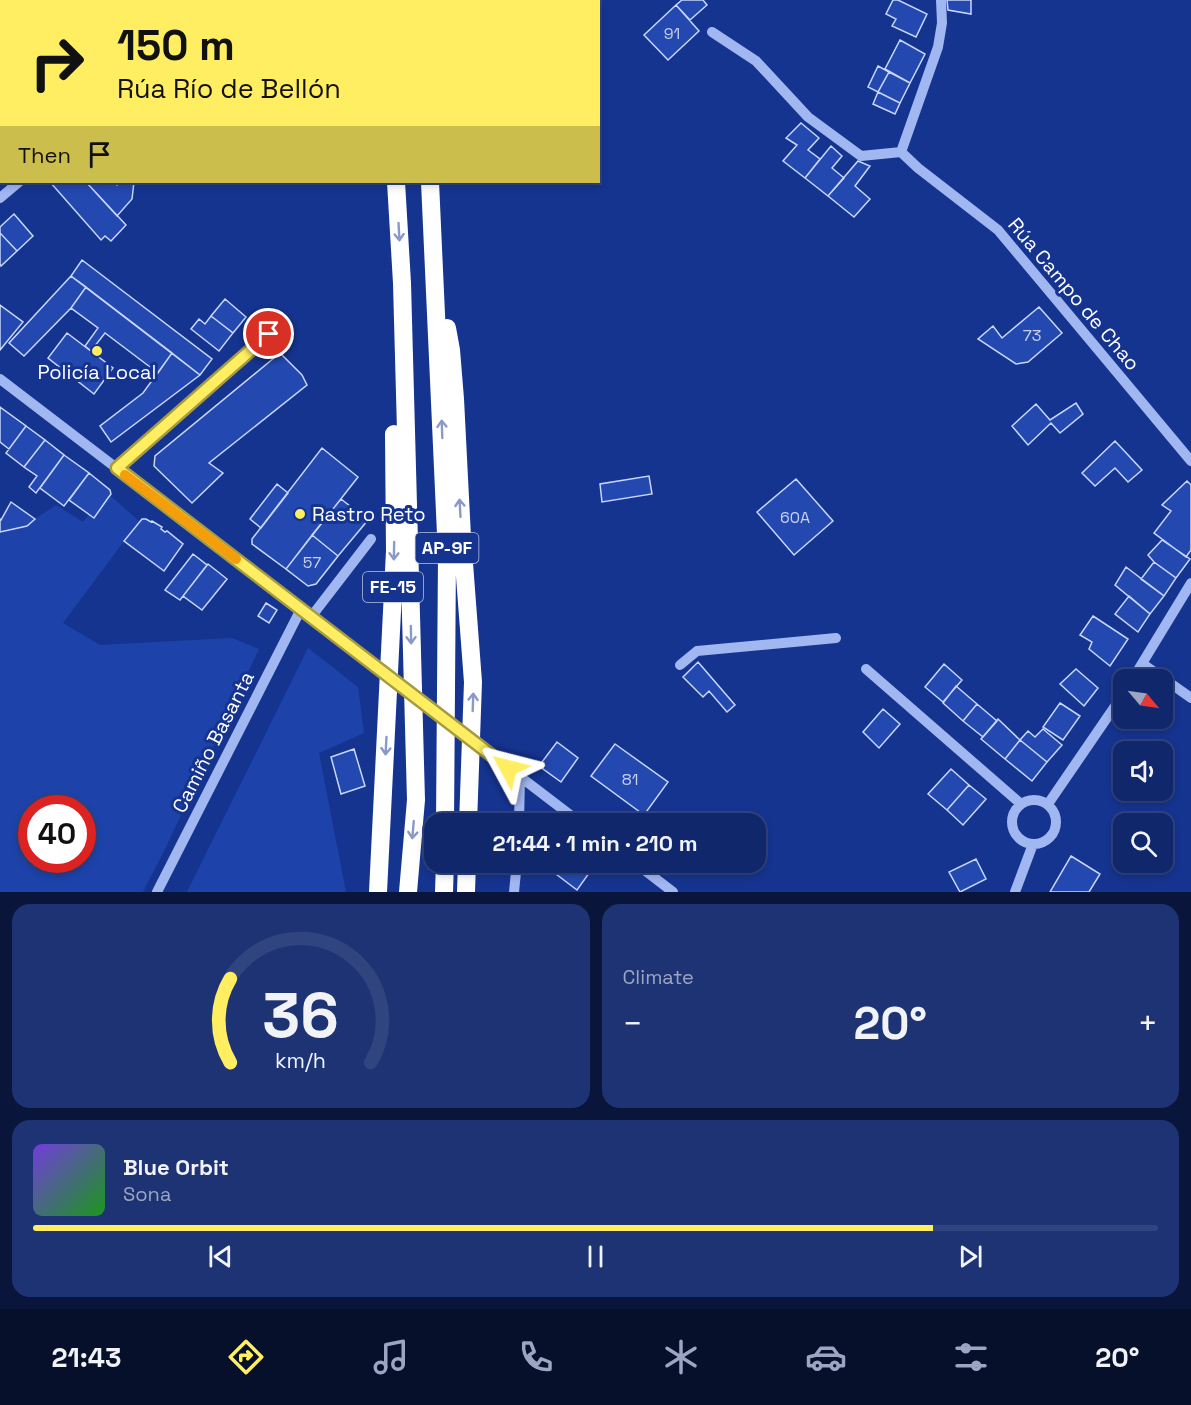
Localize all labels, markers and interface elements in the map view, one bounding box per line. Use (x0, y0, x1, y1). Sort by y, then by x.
text: 150 m (117, 19, 235, 72)
house number: 91 (664, 23, 680, 44)
icon: right (18, 24, 96, 102)
text: Rúa Río de Bellón (117, 71, 341, 106)
icon: arrive (83, 138, 116, 171)
text: Then (18, 141, 71, 169)
street label: Rúa Campo de Chao (1002, 212, 1146, 376)
one-way arrow (394, 222, 405, 242)
pin (243, 308, 294, 359)
icon: arrive (252, 317, 285, 350)
house number: 73 (1023, 325, 1041, 346)
marker: Policía Local (90, 344, 104, 358)
place label: Policía Local (38, 359, 156, 385)
one-way arrow (436, 420, 447, 440)
one-way arrow (455, 498, 466, 518)
place label: Rastro Reto (312, 501, 426, 527)
marker: Rastro Reto (293, 507, 307, 521)
house number: 60A (780, 507, 810, 528)
road number: AP-9F (416, 533, 478, 563)
one-way arrow (389, 541, 400, 561)
house number: 57 (303, 552, 321, 573)
road number: FE-15 (363, 572, 423, 602)
one-way arrow (406, 625, 417, 645)
street label: Camiño Basanta (166, 667, 260, 817)
north arrow (1113, 669, 1173, 729)
map controls (1113, 669, 1173, 873)
one-way arrow (467, 693, 478, 713)
one-way arrow (380, 735, 392, 755)
position arrow (476, 736, 540, 800)
button: sound (1113, 741, 1173, 801)
house number: 81 (622, 769, 638, 790)
speed limit sign: 40 (18, 795, 96, 873)
button: search (1113, 813, 1173, 873)
one-way arrow (407, 820, 418, 840)
text: 21:44 · 1 min · 210 m (493, 829, 697, 857)
text: Climate (623, 964, 694, 990)
text: 36 (262, 976, 339, 1055)
text: 20° (853, 995, 927, 1052)
text: − (623, 1003, 643, 1045)
text: + (1138, 1003, 1158, 1045)
text: km/h (275, 1047, 326, 1074)
text: Blue Orbit (123, 1153, 229, 1181)
text: Sona (123, 1181, 171, 1207)
icon: previous (204, 1240, 237, 1273)
icon: pause (579, 1240, 612, 1273)
icon: next (954, 1240, 987, 1273)
icon: directions (225, 1336, 267, 1378)
icon: music (370, 1336, 412, 1378)
icon: phone (515, 1336, 557, 1378)
icon: climate (660, 1336, 702, 1378)
icon: car (805, 1336, 847, 1378)
icon: filters (950, 1336, 992, 1378)
text: 21:43 (52, 1340, 121, 1375)
text: 20° (1095, 1340, 1139, 1375)

